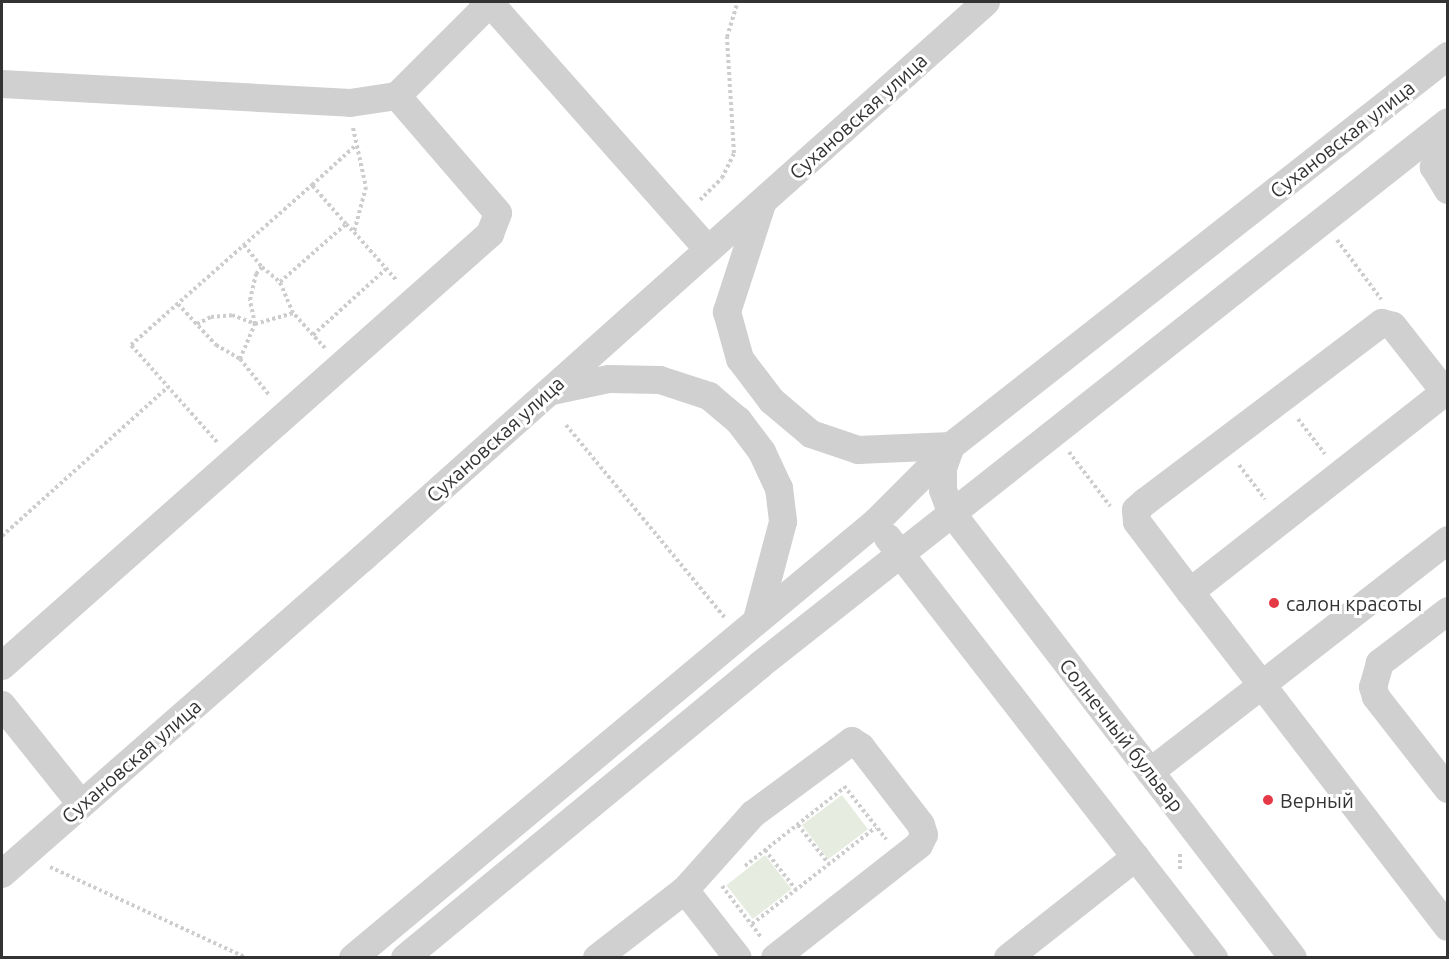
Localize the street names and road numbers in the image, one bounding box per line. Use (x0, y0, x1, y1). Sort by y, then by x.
street label: Сухановская улица (784, 48, 932, 184)
street label: Сухановская улица (1265, 75, 1419, 203)
street label: Сухановская улица (421, 371, 569, 507)
street label: Солнечный бульвар (1055, 654, 1189, 816)
street label: Сухановская улица (56, 694, 206, 828)

